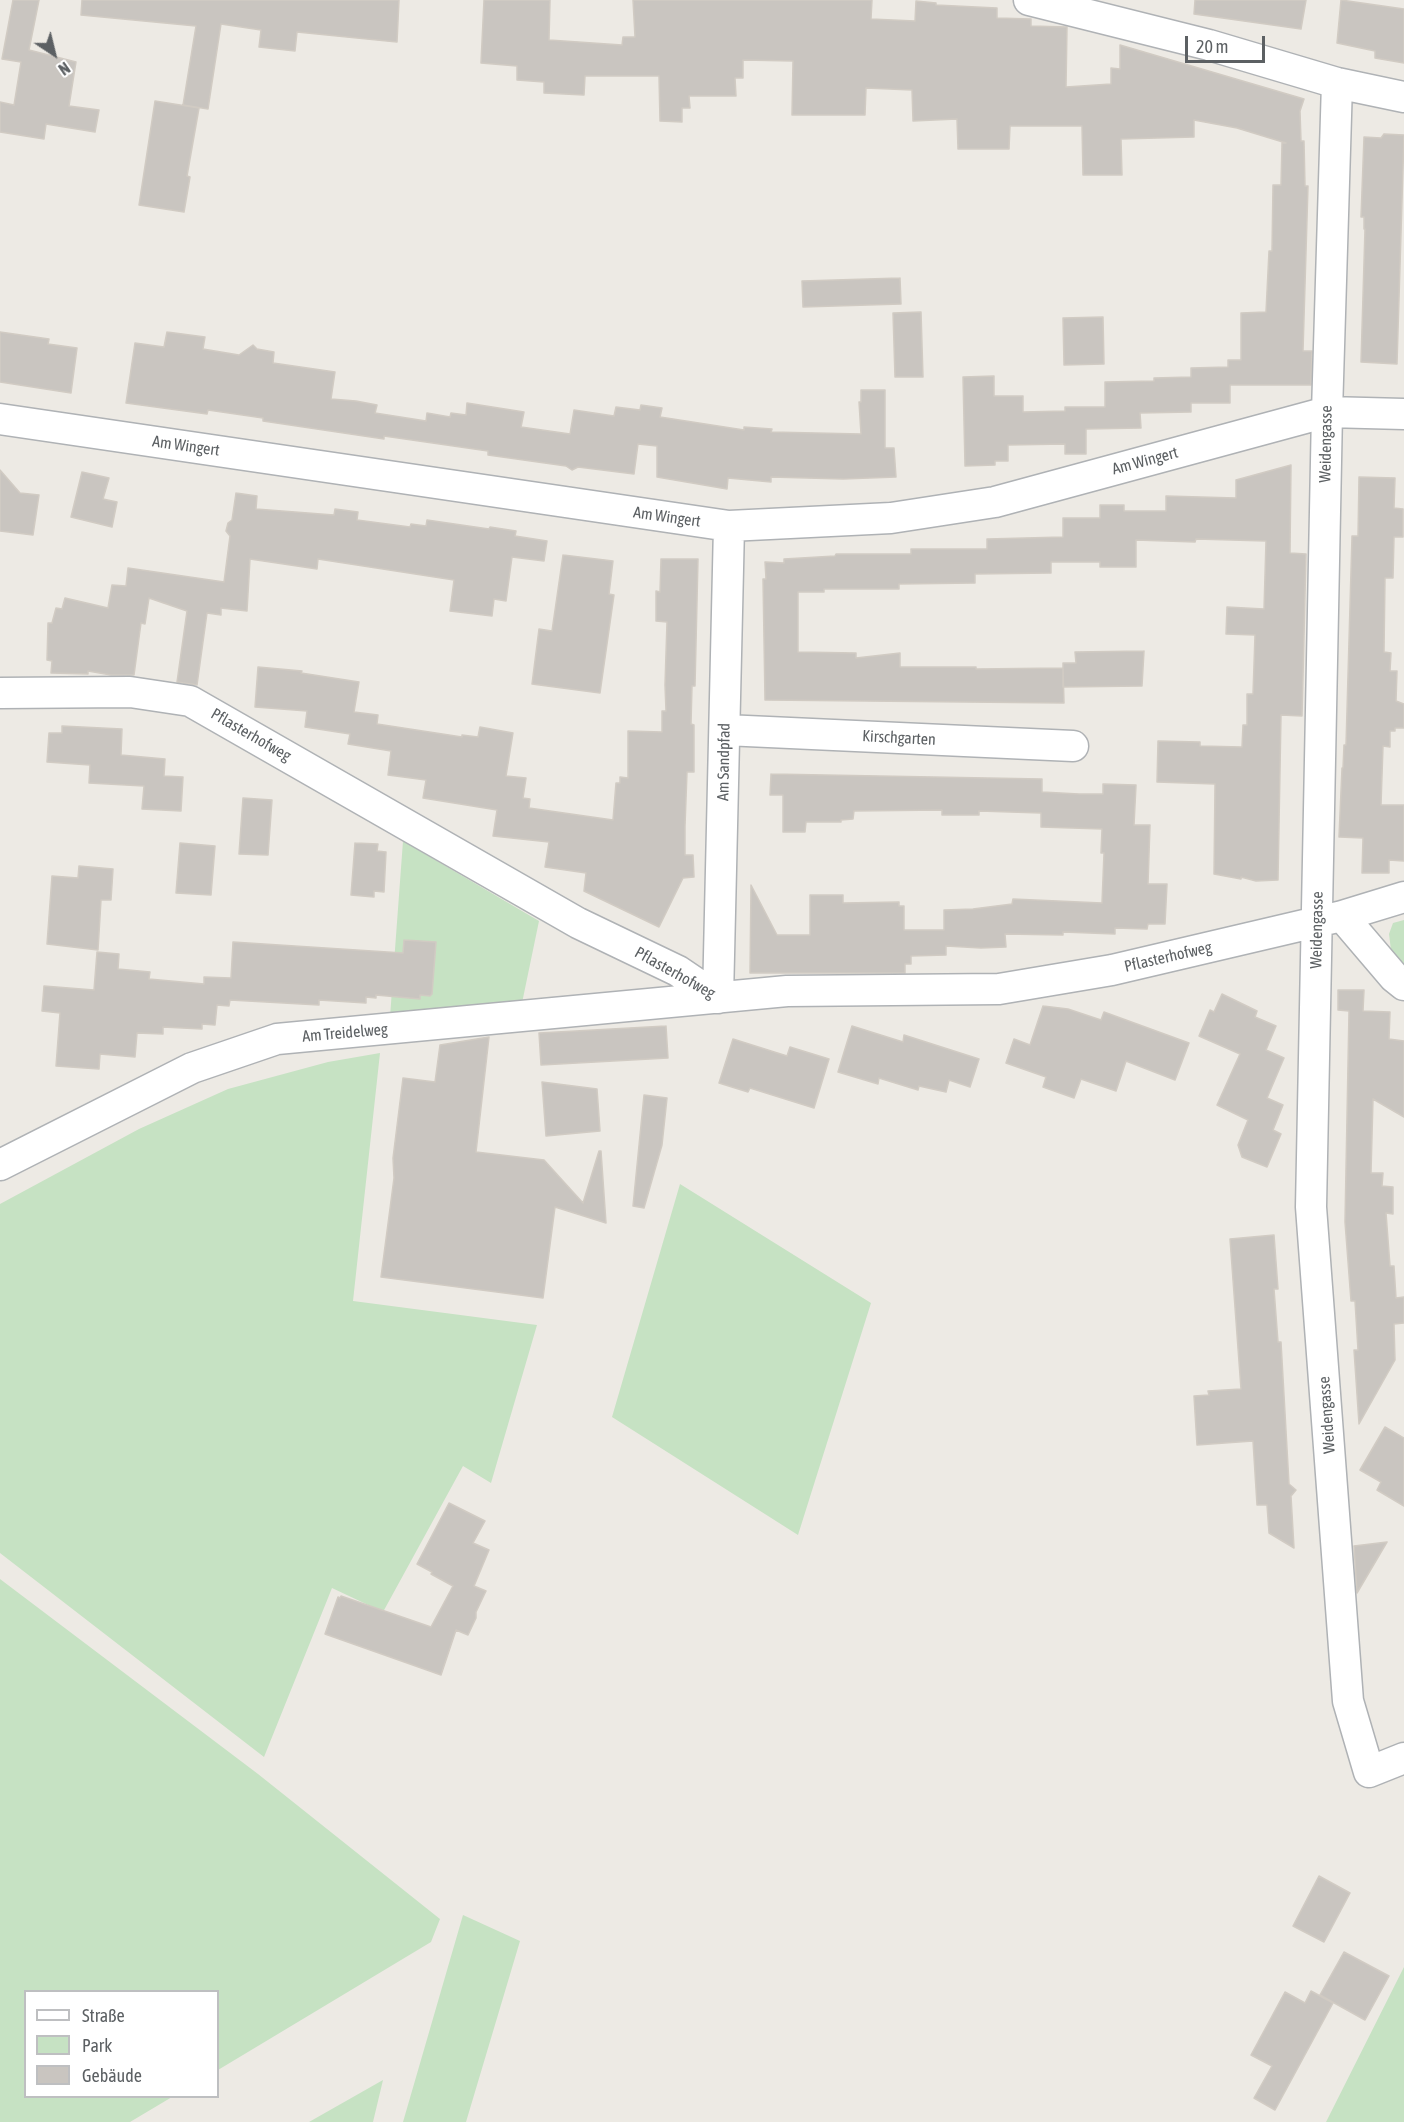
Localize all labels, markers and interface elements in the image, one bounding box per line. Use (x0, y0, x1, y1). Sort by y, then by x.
north arrow (24, 24, 84, 84)
scale bar (1188, 24, 1268, 62)
text: 20 m (1196, 36, 1228, 57)
text: N (55, 59, 73, 79)
street label: Weidengasse (1316, 405, 1336, 483)
street label: Am Wingert (151, 432, 221, 460)
street label: Am Wingert (1110, 443, 1180, 479)
street label: Am Wingert (632, 503, 702, 531)
street label: Pflasterhofweg (208, 704, 294, 766)
street label: Am Sandpfad (714, 723, 734, 801)
street label: Kirschgarten (862, 726, 936, 750)
street label: Weidengasse (1307, 891, 1327, 969)
street label: Pflasterhofweg (1122, 938, 1214, 976)
street label: Pflasterhofweg (631, 943, 719, 1003)
street label: Am Treidelweg (301, 1020, 389, 1046)
street label: Weidengasse (1315, 1376, 1339, 1454)
legend (24, 1990, 219, 2098)
text: Straße (82, 2005, 125, 2026)
text: Park (82, 2035, 112, 2056)
text: Gebäude (82, 2065, 142, 2086)

